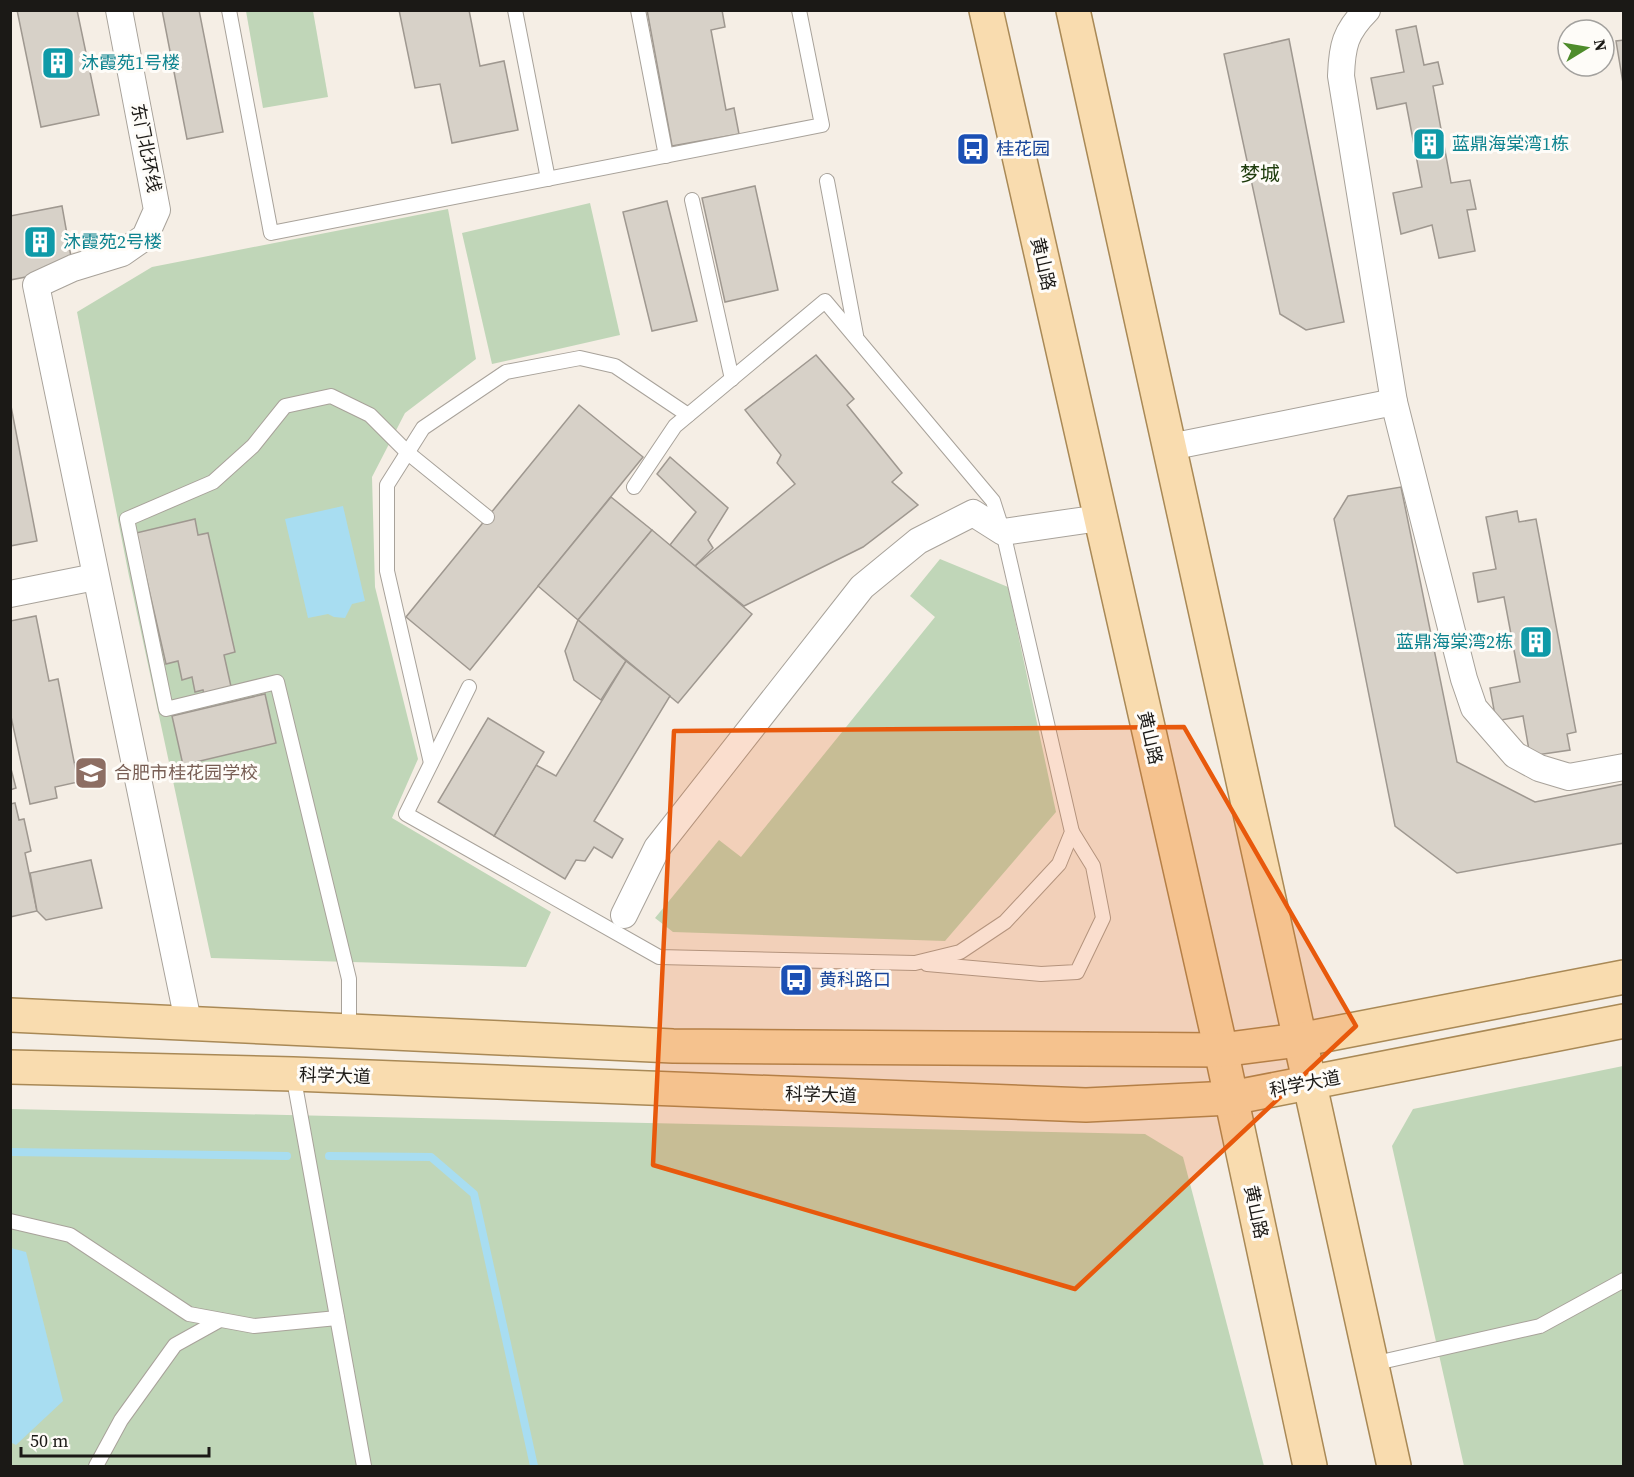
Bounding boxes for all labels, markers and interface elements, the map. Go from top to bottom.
north arrow [1556,18,1616,78]
text: N [1589,37,1613,53]
building icon: 沐霞苑1号楼 [40,45,76,81]
place label: 沐霞苑1号楼 [81,50,180,75]
street label: 东门北环线 [126,101,167,194]
building icon: 蓝鼎海棠湾1栋 [1411,126,1447,162]
bus stop icon: 桂花园 [955,131,991,167]
place label: 蓝鼎海棠湾1栋 [1452,131,1569,156]
place label: 桂花园 [996,136,1050,161]
district label: 梦城 [1240,160,1280,188]
building icon: 沐霞苑2号楼 [22,224,58,260]
place label: 沐霞苑2号楼 [63,229,162,254]
street label: 黄山路 [1025,235,1062,293]
building icon: 蓝鼎海棠湾2栋 [1518,624,1554,660]
place label: 蓝鼎海棠湾2栋 [1396,629,1513,654]
street label: 黄山路 [1132,709,1169,767]
school or university icon: 合肥市桂花园学校 [73,755,109,791]
place label: 合肥市桂花园学校 [114,760,258,785]
bus stop icon: 黄科路口 [778,962,814,998]
place label: 黄科路口 [819,967,891,992]
street label: 科学大道 [299,1062,371,1089]
street label: 科学大道 [1267,1064,1343,1103]
street label: 科学大道 [785,1081,857,1108]
street label: 黄山路 [1239,1183,1274,1241]
scale bar [21,1420,208,1458]
text: 50 m [30,1428,68,1453]

